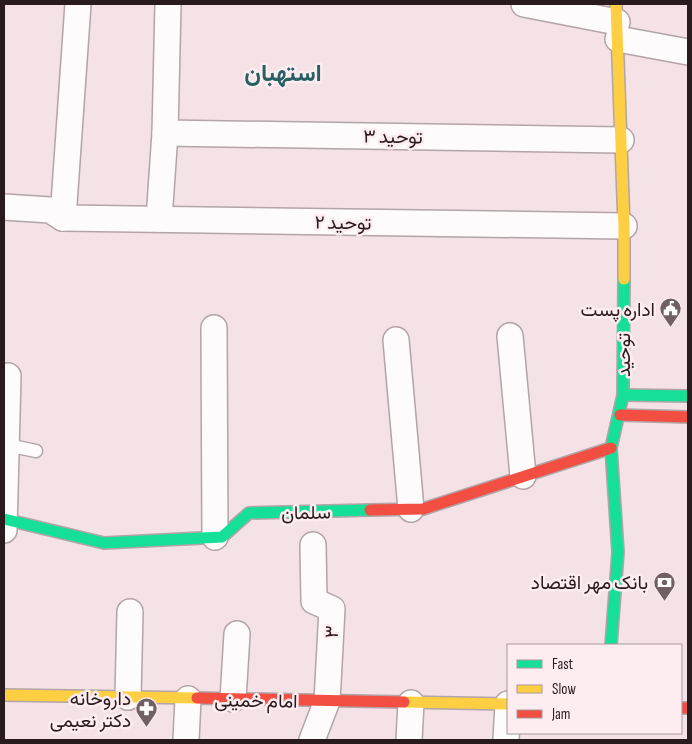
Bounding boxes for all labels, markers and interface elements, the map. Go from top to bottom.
district label: استهبان [244,59,322,88]
street label: توحید ۳ [363,125,423,150]
street label: توحید ۲ [314,212,372,235]
public building icon: اداره پست [659,297,683,328]
place label: اداره پست [581,299,655,323]
street label: توحید [613,333,636,377]
street label: سلمان [281,502,331,525]
bank icon: بانک مهر اقتصاد [652,570,676,601]
place label: بانک مهر اقتصاد [531,572,648,595]
street label: ۳ [321,625,344,639]
legend [507,644,682,734]
text: Fast [552,655,574,674]
text: Slow [552,680,576,699]
place label: داروخانه دکتر نعیمی [50,688,131,733]
street label: امام خمینی [214,689,298,714]
pharmacy icon: داروخانه دکتر نعیمی [135,697,159,728]
text: Jam [551,705,570,724]

